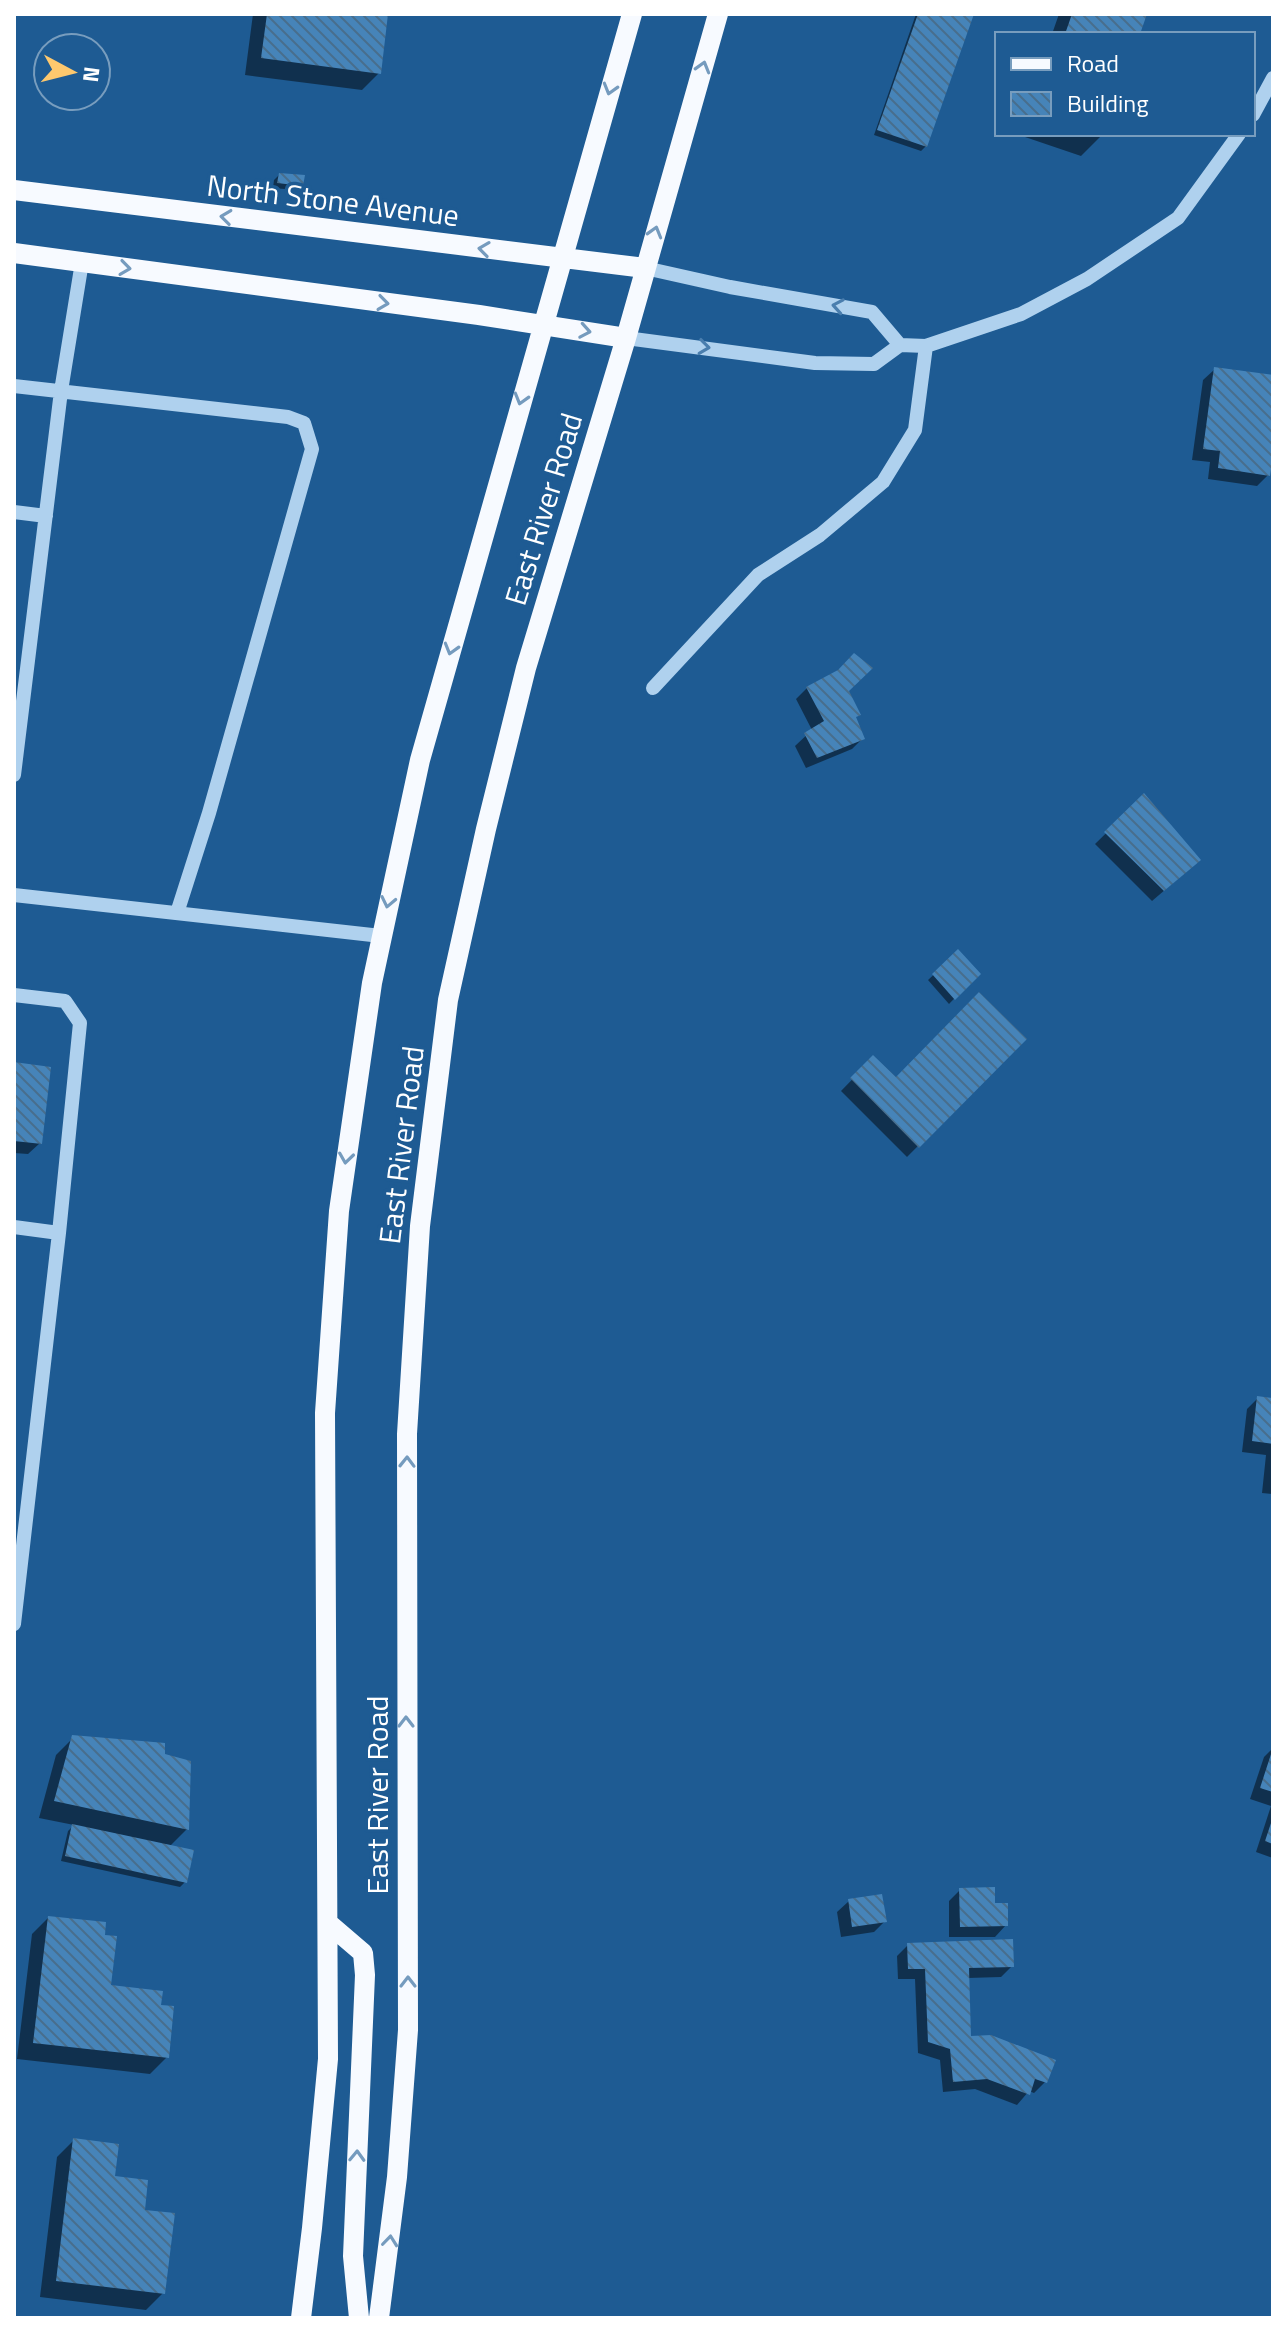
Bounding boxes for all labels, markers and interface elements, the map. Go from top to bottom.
north arrow [32,32,112,112]
legend [995,32,1255,136]
text: Road [1067,45,1119,81]
one-way arrow [693,61,710,74]
text: N [74,65,110,84]
one-way arrow [603,81,619,95]
text: Building [1067,85,1149,121]
street label: North Stone Avenue [204,162,462,238]
one-way arrow [219,208,232,225]
one-way arrow [646,225,662,239]
one-way arrow [477,241,490,258]
one-way arrow [118,259,132,276]
one-way arrow [376,294,390,311]
one-way arrow [831,298,845,315]
one-way arrow [578,322,592,339]
one-way arrow [697,338,711,355]
one-way arrow [514,392,531,406]
street label: East River Road [492,407,594,611]
one-way arrow [443,642,460,656]
one-way arrow [381,895,398,908]
street label: East River Road [366,1043,436,1247]
one-way arrow [338,1151,355,1165]
one-way arrow [398,1455,416,1468]
street label: East River Road [354,1696,400,1895]
one-way arrow [397,1715,415,1728]
one-way arrow [399,1975,416,1988]
one-way arrow [349,2149,366,2162]
one-way arrow [381,2234,398,2247]

